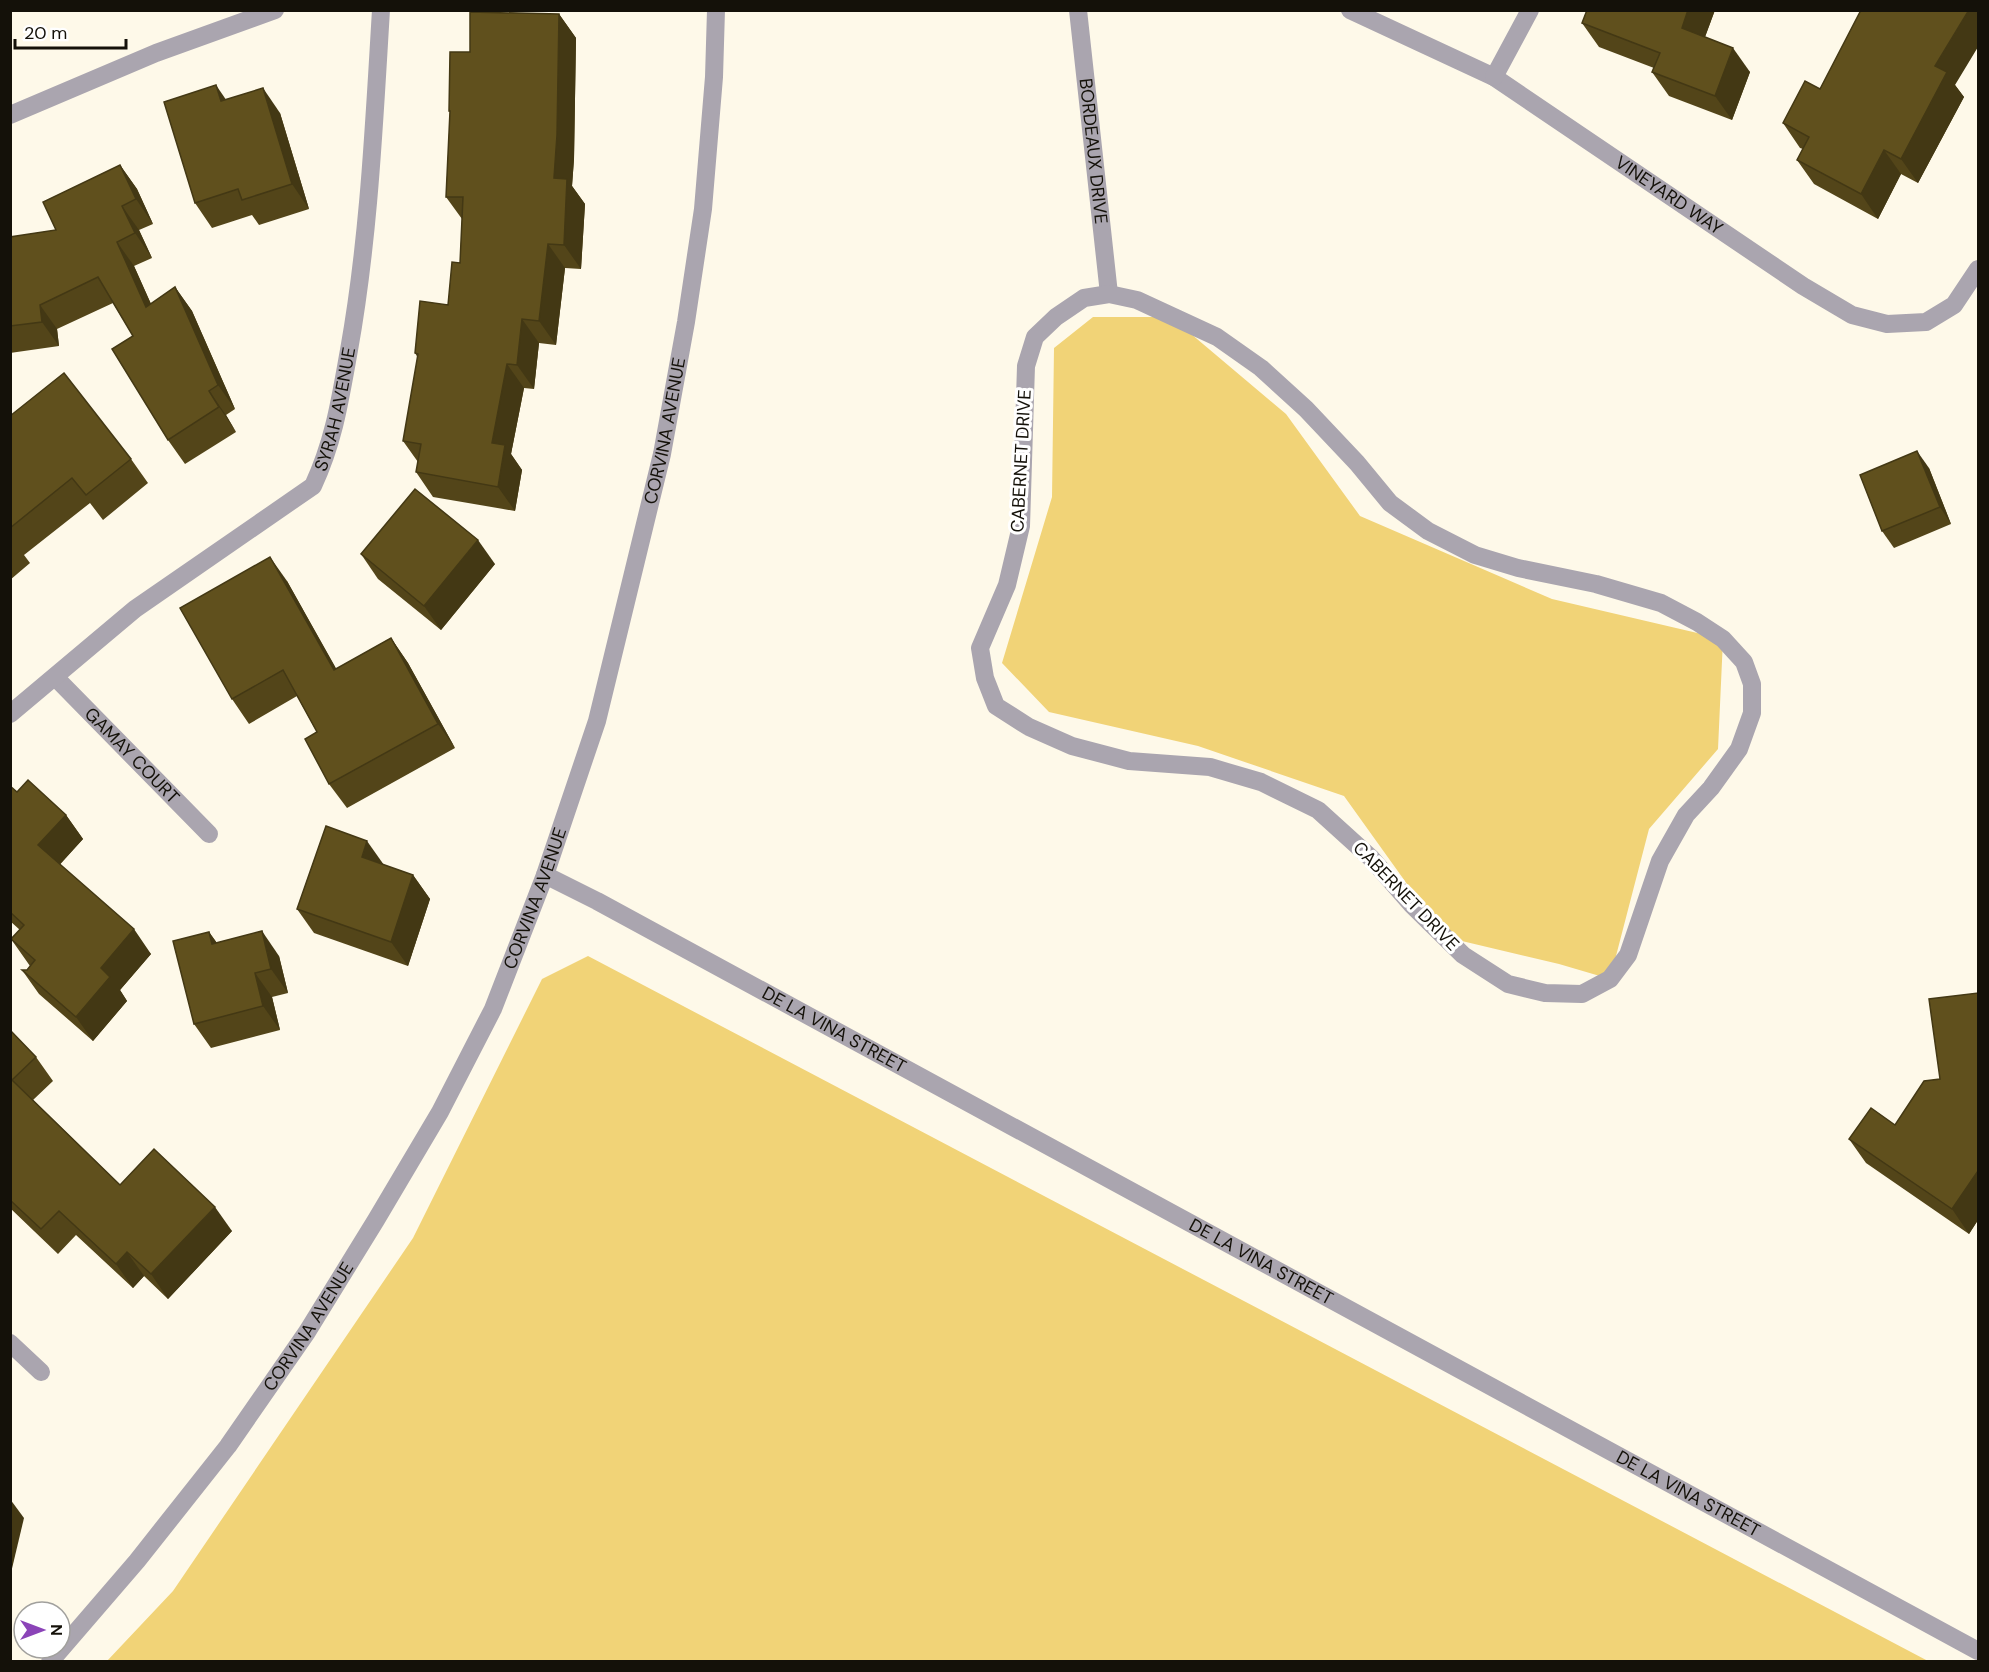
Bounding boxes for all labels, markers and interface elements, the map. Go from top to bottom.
scale bar [15,12,126,50]
text: 20 m [24,21,67,45]
street label: BORDEAUX DRIVE [1074,77,1113,225]
street label: VINEYARD WAY [1610,150,1728,241]
street label: SYRAH AVENUE [309,345,361,475]
street label: CORVINA AVENUE [638,355,691,507]
street label: CABERNET DRIVE [1005,389,1037,533]
street label: GAMAY COURT [79,702,185,809]
street label: CORVINA AVENUE [498,824,572,973]
street label: CABERNET DRIVE [1348,836,1464,956]
street label: DE LA VINA STREET [758,981,910,1079]
street label: DE LA VINA STREET [1185,1213,1337,1311]
street label: CORVINA AVENUE [258,1258,359,1396]
street label: DE LA VINA STREET [1612,1445,1765,1543]
north arrow [12,1600,72,1660]
text: N [46,1624,67,1636]

